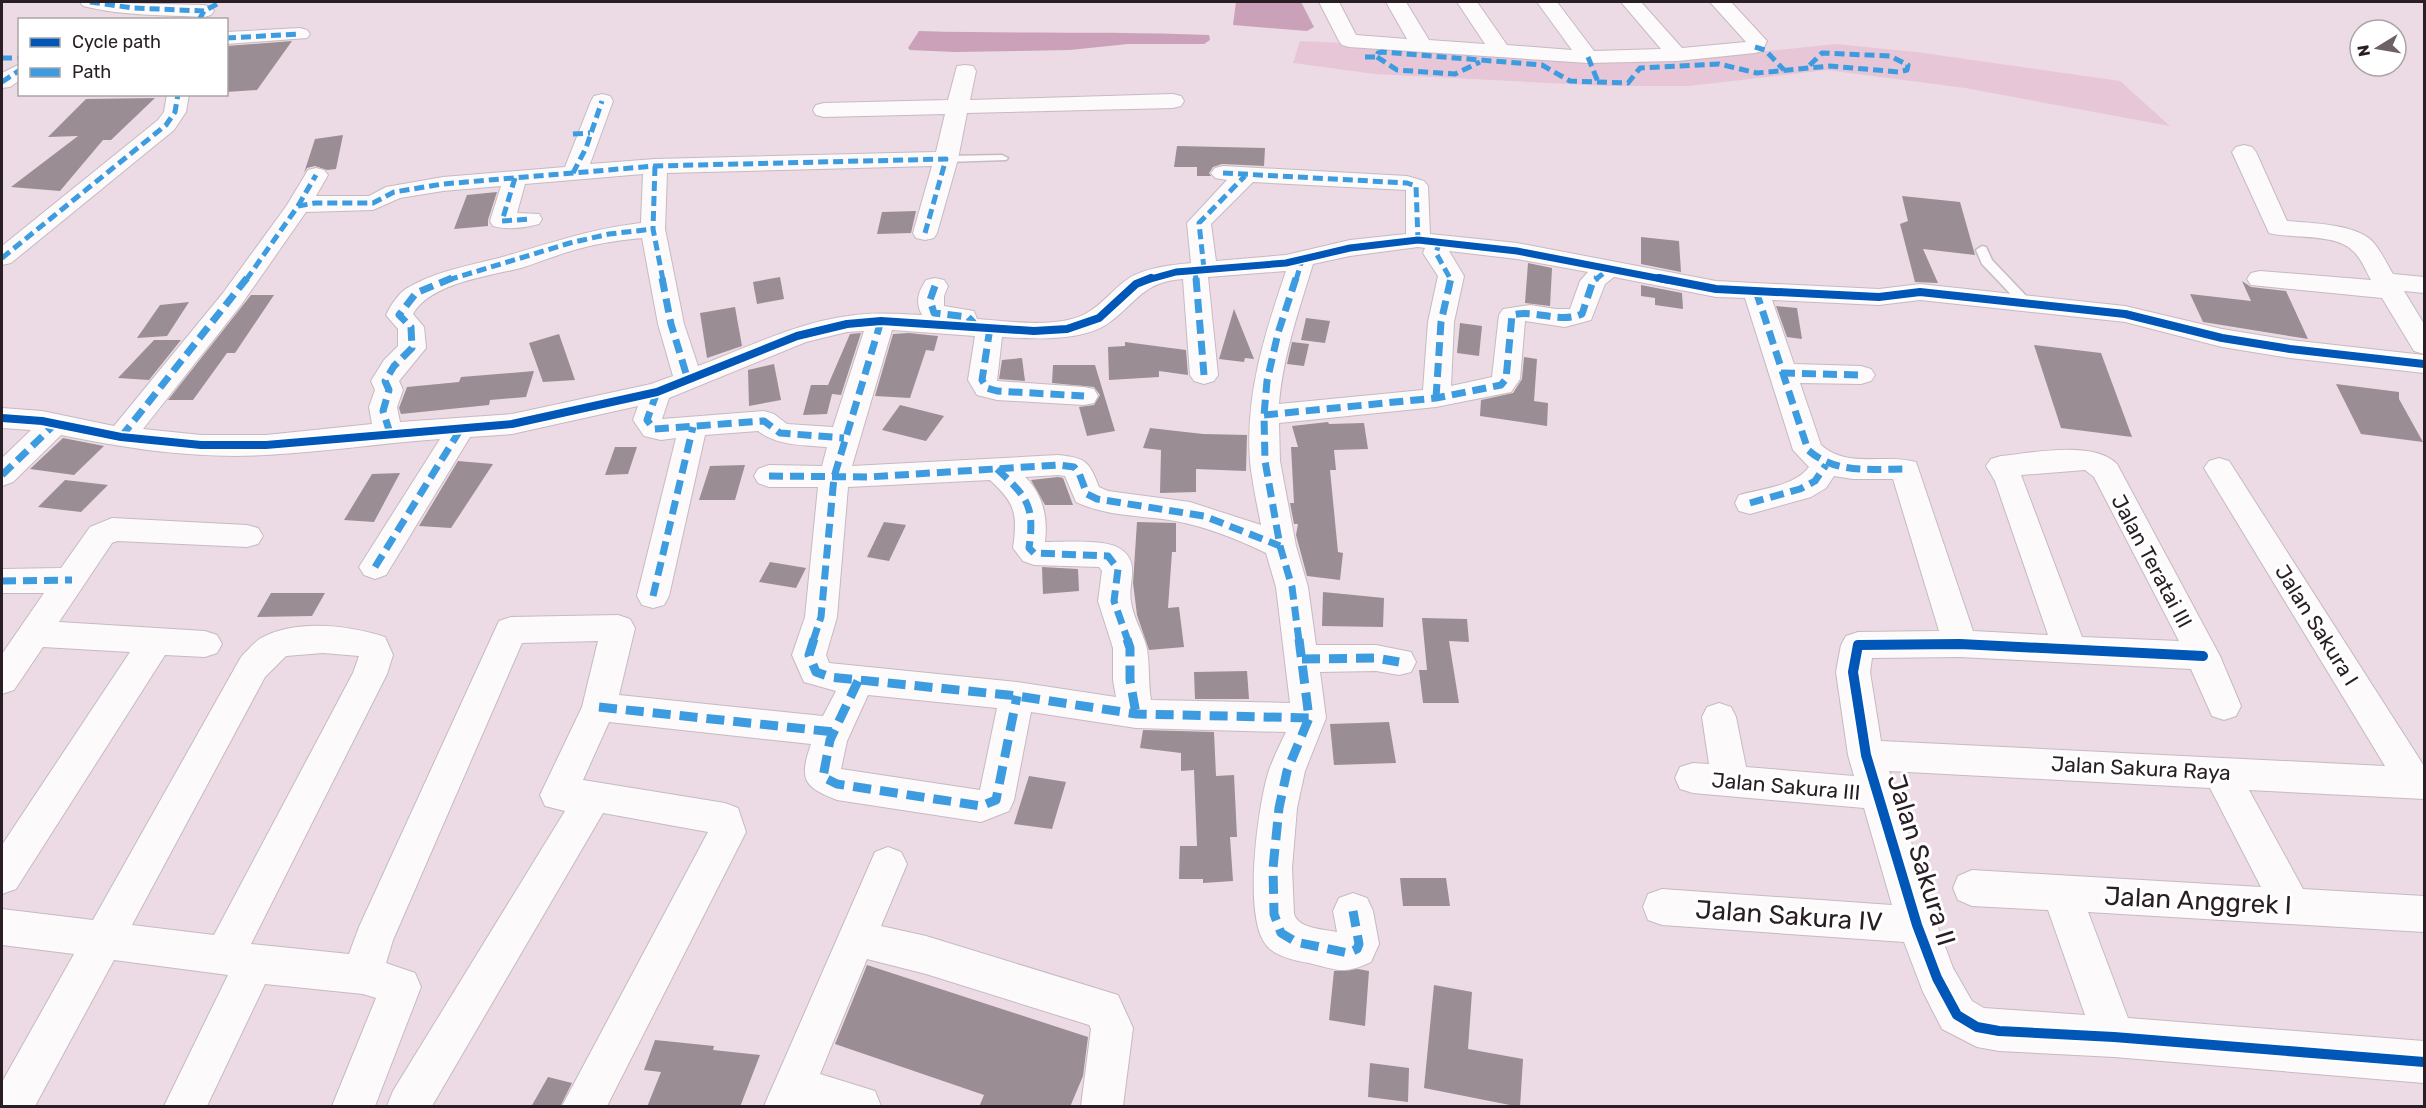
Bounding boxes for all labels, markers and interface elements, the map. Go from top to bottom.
legend [18,18,228,96]
north arrow [2348,18,2408,78]
text: Cycle path [72,31,161,53]
text: N [2353,43,2374,58]
text: Path [72,61,111,83]
street label: Jalan Teratai III [2106,490,2198,632]
street label: Jalan Sakura I [2270,560,2364,690]
street label: Jalan Sakura Raya [2051,751,2231,785]
street label: Jalan Sakura III [1711,767,1861,805]
street label: Jalan Sakura II [1880,771,1962,949]
street label: Jalan Anggrek I [2103,881,2293,921]
street label: Jalan Sakura IV [1694,894,1884,938]

